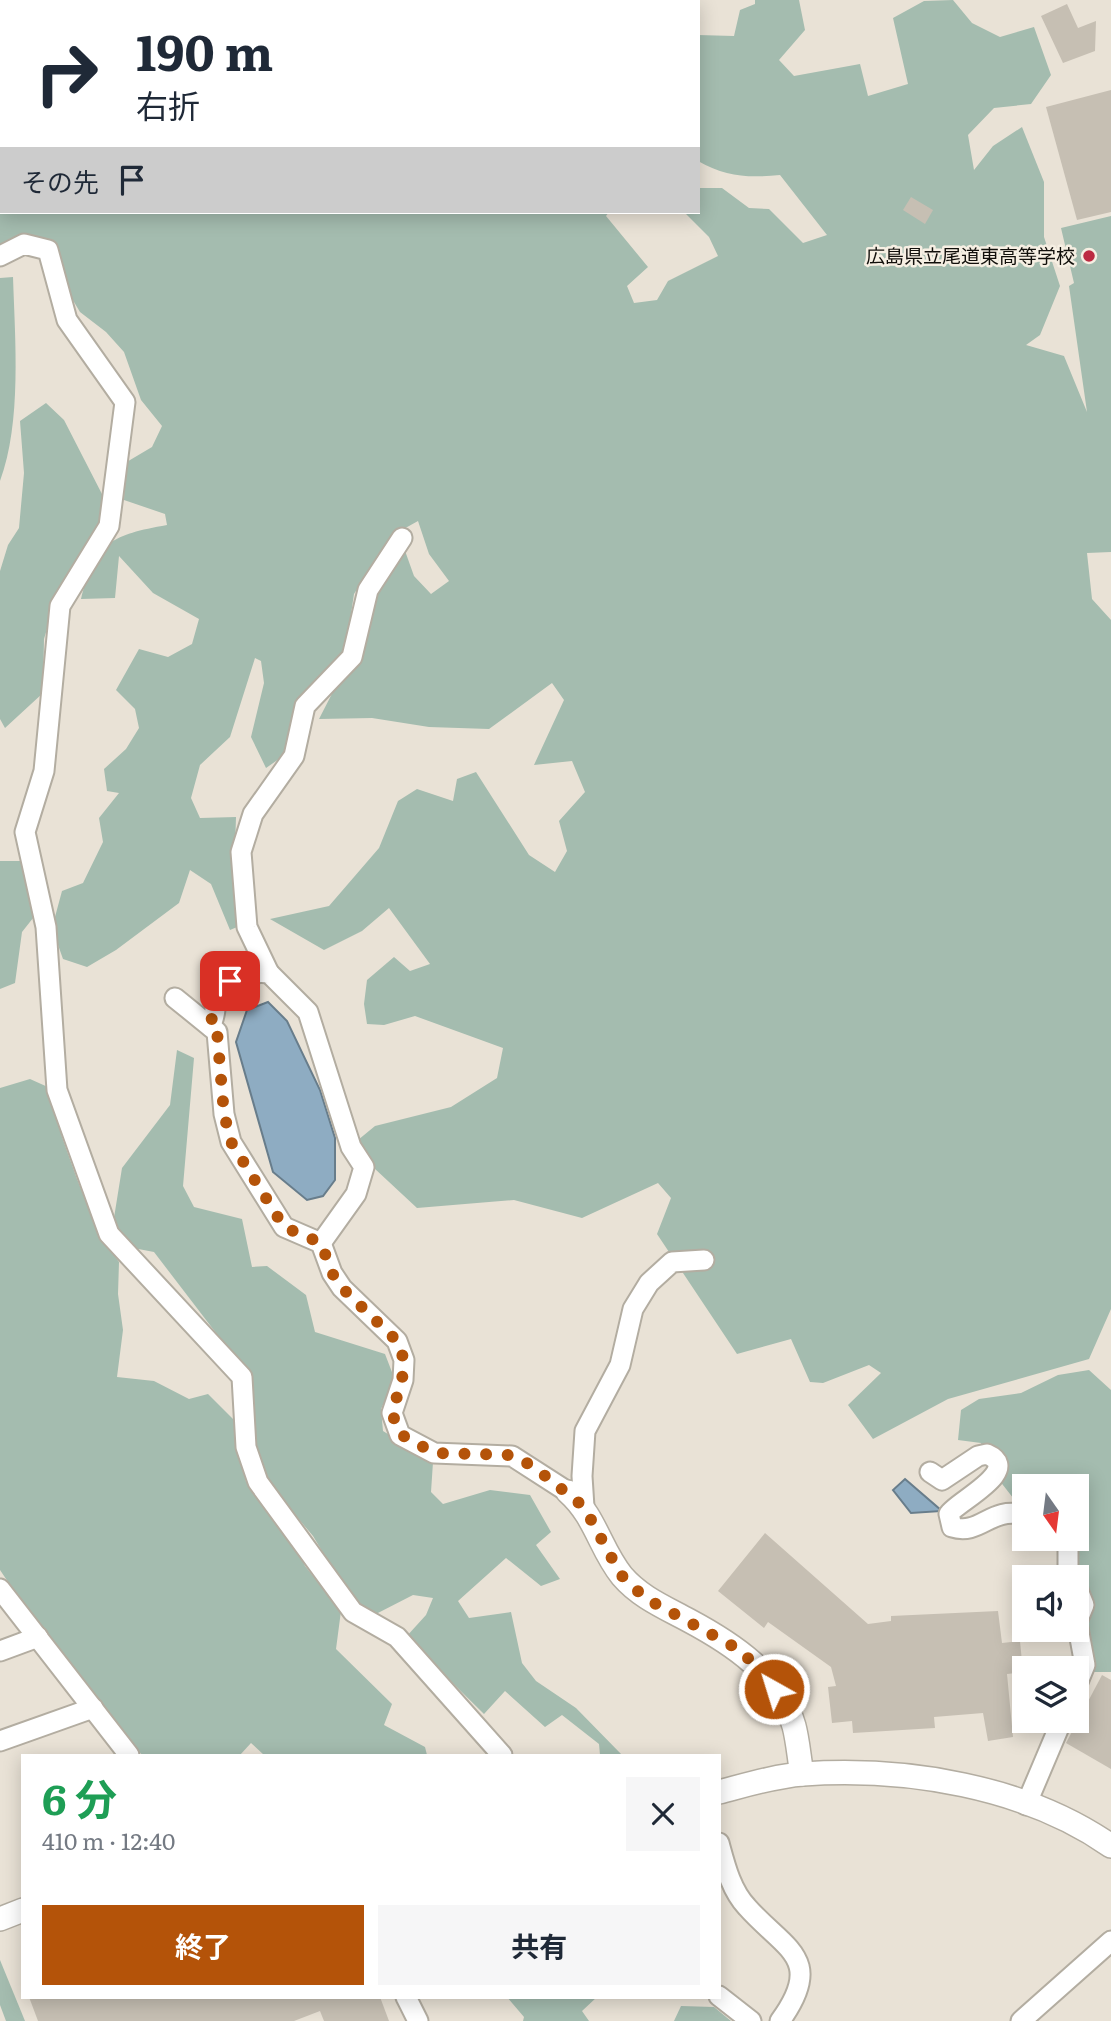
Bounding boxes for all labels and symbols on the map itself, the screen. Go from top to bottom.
place label: 広島県立尾道東高等学校 [866,241,1075,269]
marker: 広島県立尾道東高等学校 [1081,248,1097,264]
pin [200,951,260,1011]
north arrow [1012,1474,1088,1550]
position arrow [737,1652,811,1726]

